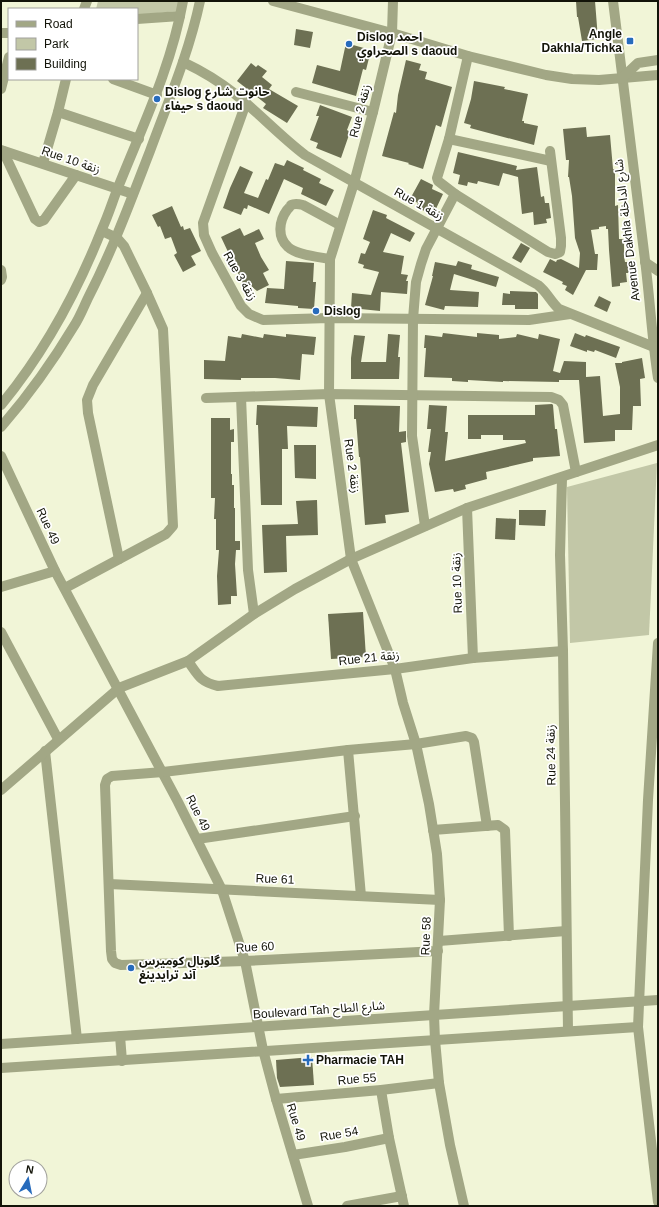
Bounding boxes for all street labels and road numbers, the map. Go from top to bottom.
street label: Rue 2 زنقة [347,83,373,139]
street label: Rue 10 زنقة [40,143,102,177]
street label: Avenue Dakhla شارع الداخلة [611,158,645,302]
street label: Rue 1 زنقة [392,185,446,223]
street label: Rue 3 زنقة [220,249,260,303]
street label: Rue 2 زنقة [341,438,363,494]
street label: Rue 49 [33,506,63,547]
street label: Rue 10 زنقة [449,552,465,614]
street label: Rue 21 زنقة [338,648,400,668]
street label: Rue 24 زنقة [543,724,559,786]
street label: Rue 49 [183,793,213,834]
street label: Rue 61 [255,871,295,887]
street label: Rue 58 [418,916,434,956]
street label: Rue 60 [235,939,275,955]
street label: Boulevard Tah شارع الطاح [253,998,386,1024]
street label: Rue 55 [337,1070,377,1088]
street label: Rue 49 [284,1101,308,1143]
street label: Rue 54 [319,1124,360,1144]

